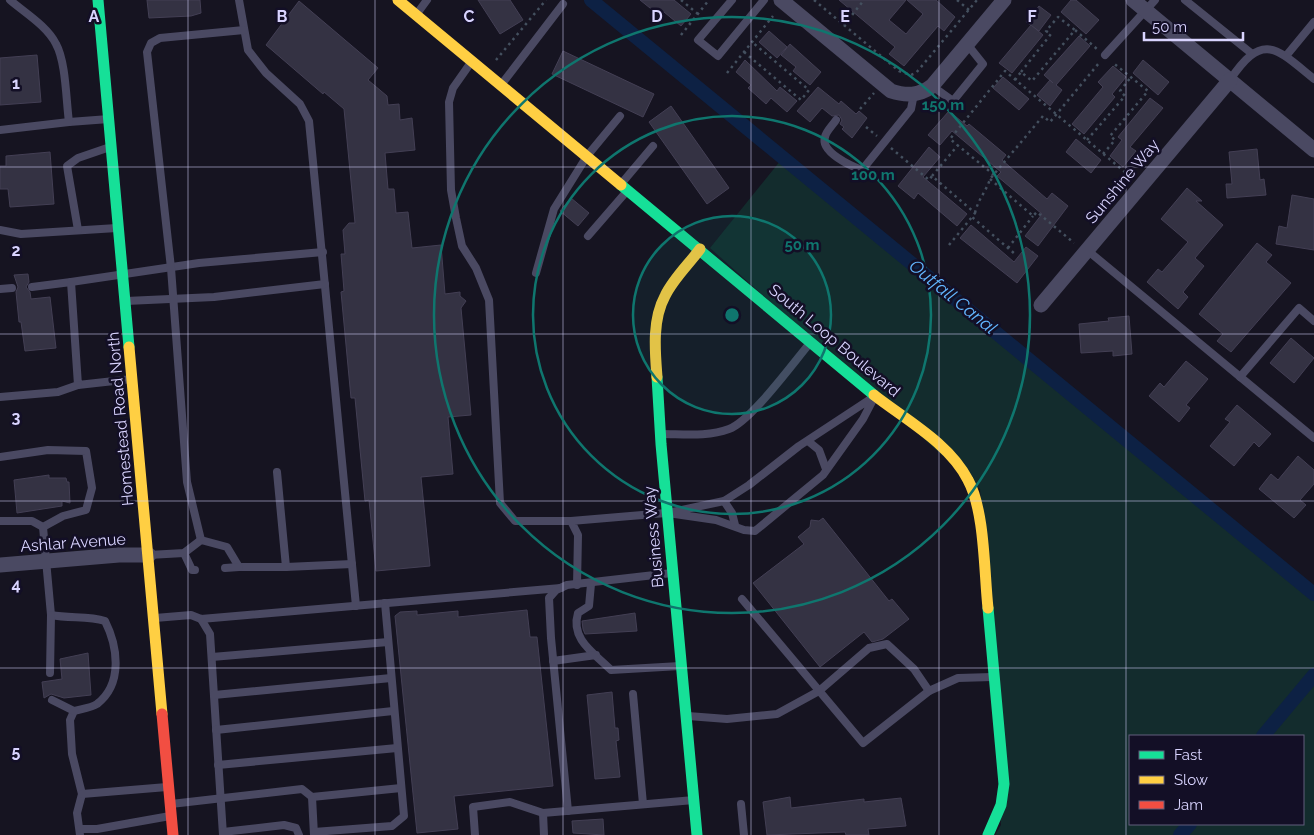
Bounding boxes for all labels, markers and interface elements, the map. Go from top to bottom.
text: A [89,7,100,26]
text: B [277,7,288,26]
text: C [464,7,475,26]
text: D [651,7,663,26]
text: E [840,7,850,26]
text: F [1027,7,1037,26]
scale bar [1144,10,1243,42]
text: 50 m [1152,18,1187,36]
text: 1 [12,74,20,93]
text: 150 m [922,96,964,114]
street label: Sunshine Way [1082,135,1163,227]
text: 100 m [851,166,895,184]
text: 50 m [784,236,820,254]
text: 2 [11,241,21,260]
water label: Outfall Canal [905,255,1002,339]
street label: South Loop Boulevard [765,280,904,401]
centre of rings [723,306,741,324]
street label: Homestead Road North [103,331,138,507]
text: 3 [12,408,21,427]
street label: Business Way [640,485,667,589]
street label: Ashlar Avenue [20,529,126,556]
text: 4 [11,575,21,594]
legend [1129,735,1304,825]
text: 5 [12,742,21,761]
text: Fast [1174,746,1202,764]
text: Slow [1174,771,1208,789]
text: Jam [1174,796,1203,814]

